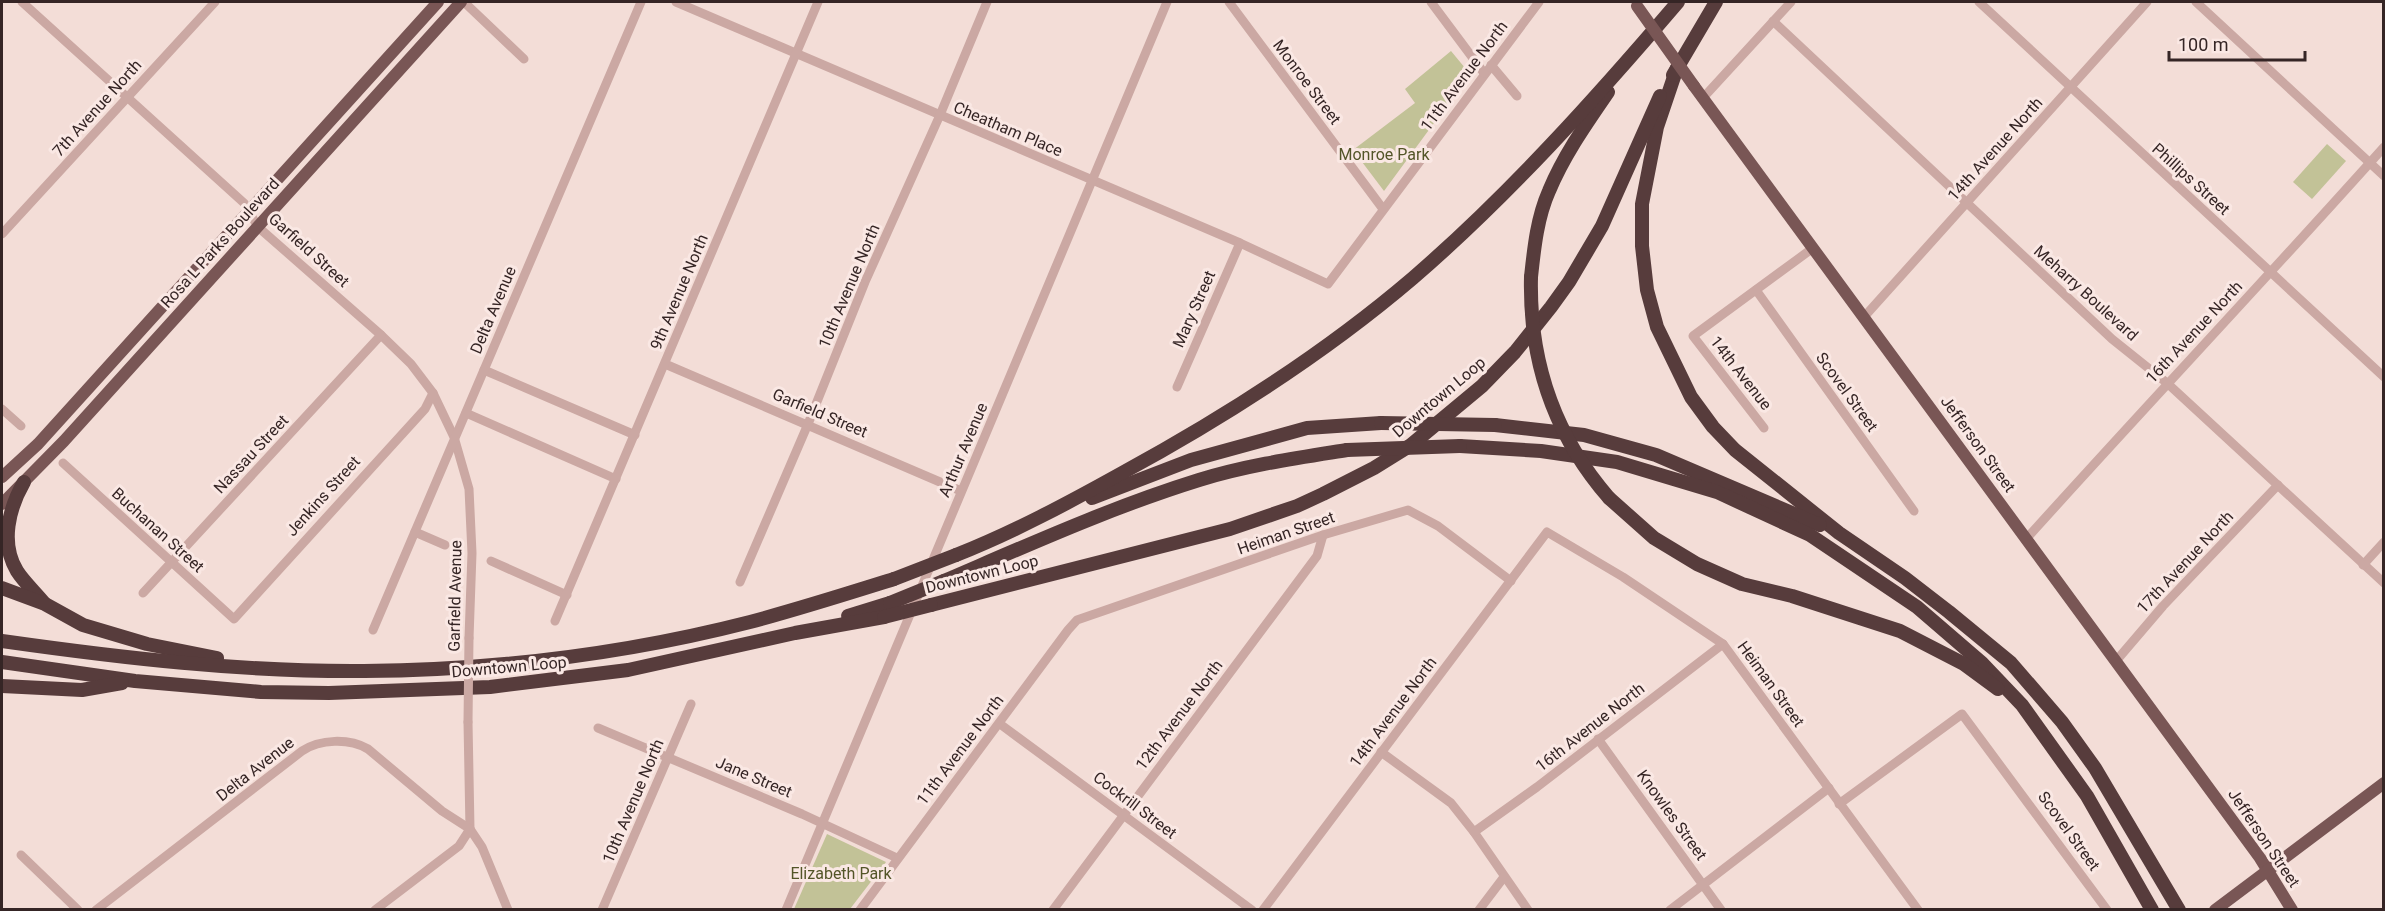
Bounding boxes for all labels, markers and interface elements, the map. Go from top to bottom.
street label: 11th Avenue North [1416,17,1512,135]
scale bar [2169,24,2306,62]
text: 100 m [2178,34,2229,55]
street label: Monroe Street [1269,36,1345,128]
street label: 7th Avenue North [49,56,145,160]
street label: 14th Avenue North [1944,93,2046,205]
street label: Cheatham Place [951,97,1065,161]
street label: Phillips Street [2148,139,2234,219]
park label: Monroe Park [1338,145,1430,164]
street label: Rosa L Parks Boulevard [157,174,283,312]
street label: Garfield Street [265,209,353,291]
street label: 10th Avenue North [814,221,884,351]
street label: 9th Avenue North [646,231,712,353]
street label: Meharry Boulevard [2030,241,2142,345]
street label: Delta Avenue [466,263,520,357]
street label: Mary Street [1169,268,1219,350]
street label: 16th Avenue North [2142,277,2246,387]
street label: 14th Avenue [1706,332,1776,414]
street label: Scovel Street [1812,349,1882,435]
street label: Downtown Loop [1389,353,1489,441]
street label: Garfield Street [770,384,870,442]
street label: Jefferson Street [1937,392,2019,496]
street label: Arthur Avenue [935,400,991,500]
street label: Nassau Street [210,411,292,497]
street label: Jenkins Street [282,452,364,540]
street label: Buchanan Street [108,484,208,576]
street label: Heiman Street [1235,507,1337,559]
street label: 17th Avenue North [2133,507,2237,617]
street label: Garfield Avenue [445,540,465,652]
street label: Downtown Loop [924,551,1040,597]
street label: Heiman Street [1733,637,1809,731]
street label: Downtown Loop [451,653,567,681]
street label: 14th Avenue North [1345,653,1441,771]
street label: 12th Avenue North [1131,656,1227,774]
street label: 16th Avenue North [1532,679,1648,775]
street label: 11th Avenue North [912,691,1008,809]
street label: Delta Avenue [212,733,298,805]
street label: 10th Avenue North [598,736,668,866]
street label: Jane Street [713,752,795,802]
street label: Knowles Street [1633,766,1711,864]
street label: Cockrill Street [1090,768,1180,842]
street label: Jefferson Street [2224,785,2304,891]
street label: Scovel Street [2034,788,2104,874]
park label: Elizabeth Park [790,864,893,883]

